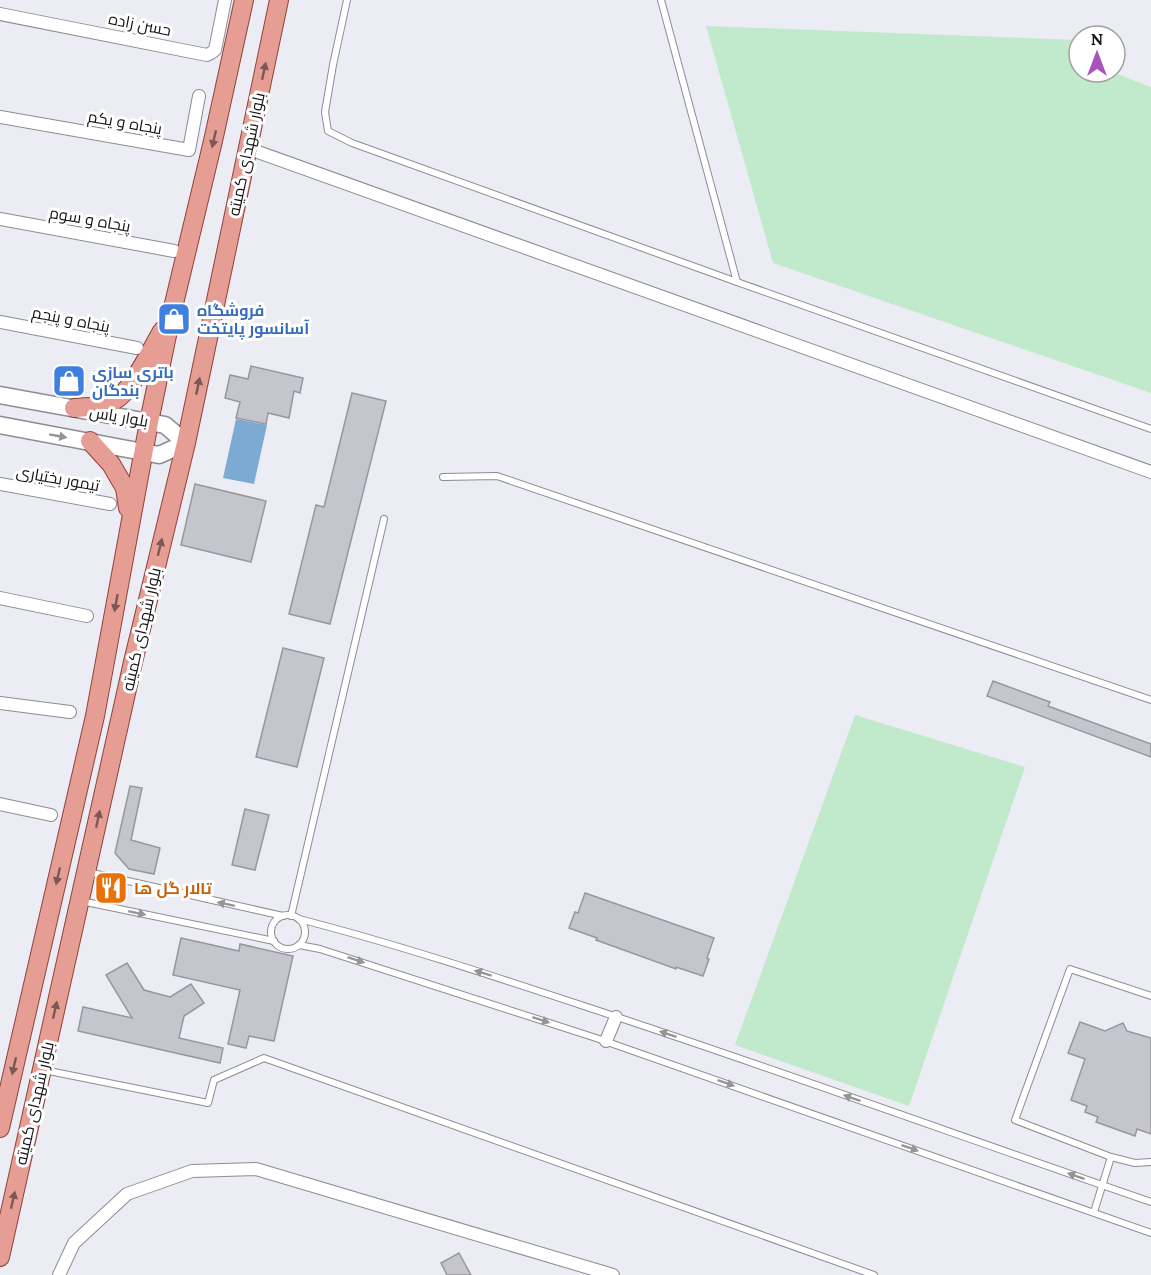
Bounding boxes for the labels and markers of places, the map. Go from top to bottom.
place label: فروشگاه آسانسور پایتخت [197,300,309,340]
shop icon: فروشگاه آسانسور پایتخت [156,301,192,337]
place label: باتری سازی بندگان [92,362,174,400]
shop icon: باتری سازی بندگان [51,363,87,399]
restaurant icon: تالار گل ها [93,870,129,906]
place label: تالار گل ها [134,878,213,898]

